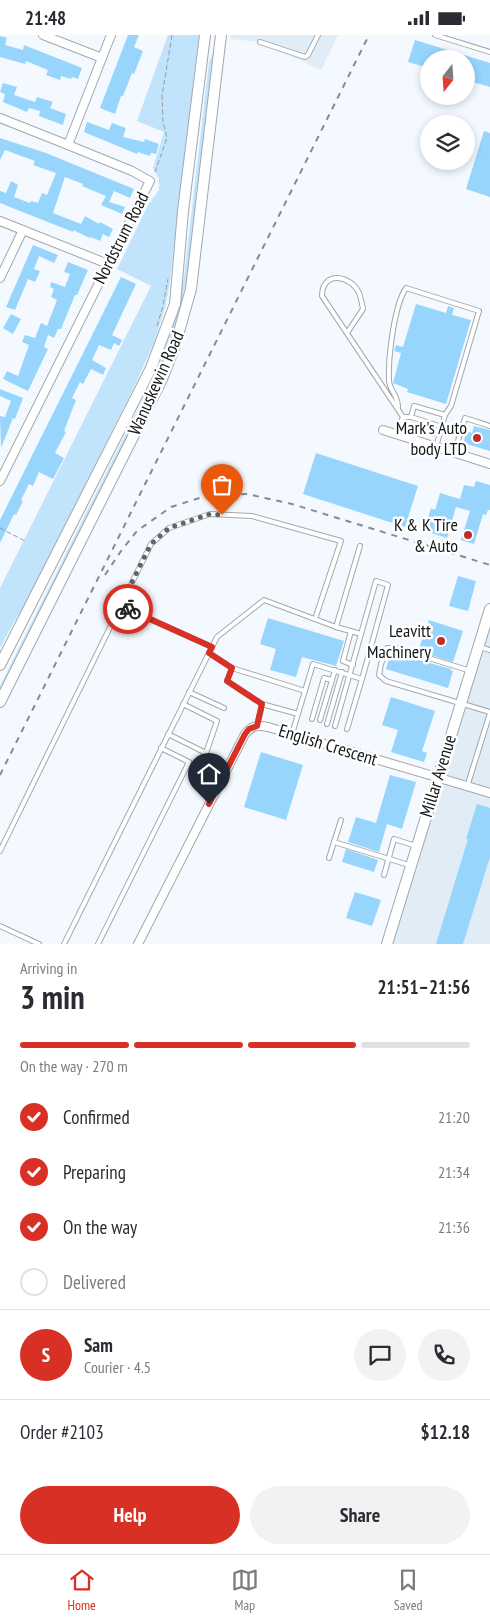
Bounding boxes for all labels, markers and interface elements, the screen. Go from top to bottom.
text: 21:48 [25,6,66,30]
north arrow [420,50,475,105]
map controls [420,50,475,170]
button: layers [420,115,475,170]
street label: Nordstrum Road [88,188,154,288]
street label: Wanuskewin Road [122,327,189,438]
place label: Mark's Auto body LTD [396,416,467,460]
marker: Mark's Auto body LTD [471,432,483,444]
pin [201,464,243,515]
icon: bag [208,471,236,499]
place label: K & K Tire & Auto [394,513,458,557]
marker: K & K Tire & Auto [462,529,474,541]
courier [103,584,153,634]
icon: bike [114,595,142,623]
place label: Leavitt Machinery [367,619,431,663]
marker: Leavitt Machinery [435,635,447,647]
street label: English Crescent [276,719,380,770]
street label: Millar Avenue [414,732,461,820]
pin [188,753,230,804]
icon: home [195,760,223,788]
text: Arriving in [20,958,77,978]
text: 21:51–21:56 [377,975,470,999]
text: 3 min [20,976,85,1018]
text: On the way · 270 m [20,1056,128,1076]
icon: check [20,1103,48,1131]
text: Confirmed [63,1105,130,1129]
text: 21:20 [438,1107,470,1127]
icon: check [20,1158,48,1186]
text: Preparing [63,1160,126,1184]
text: 21:34 [438,1162,470,1182]
icon: check [20,1213,48,1241]
text: On the way [63,1215,137,1239]
text: 21:36 [438,1217,470,1237]
text: Delivered [63,1270,126,1294]
button: chat [354,1329,406,1381]
button: phone [418,1329,470,1381]
text: Sam [84,1333,113,1357]
text: S [42,1343,50,1367]
text: Courier · 4.5 [84,1357,151,1377]
text: Order #2103 [20,1420,104,1444]
text: $12.18 [421,1420,470,1444]
button: Help [20,1486,240,1544]
button: Share [250,1486,470,1544]
tab: Home [67,1566,96,1614]
tab: Map [231,1566,259,1614]
tab: Saved [394,1566,423,1614]

